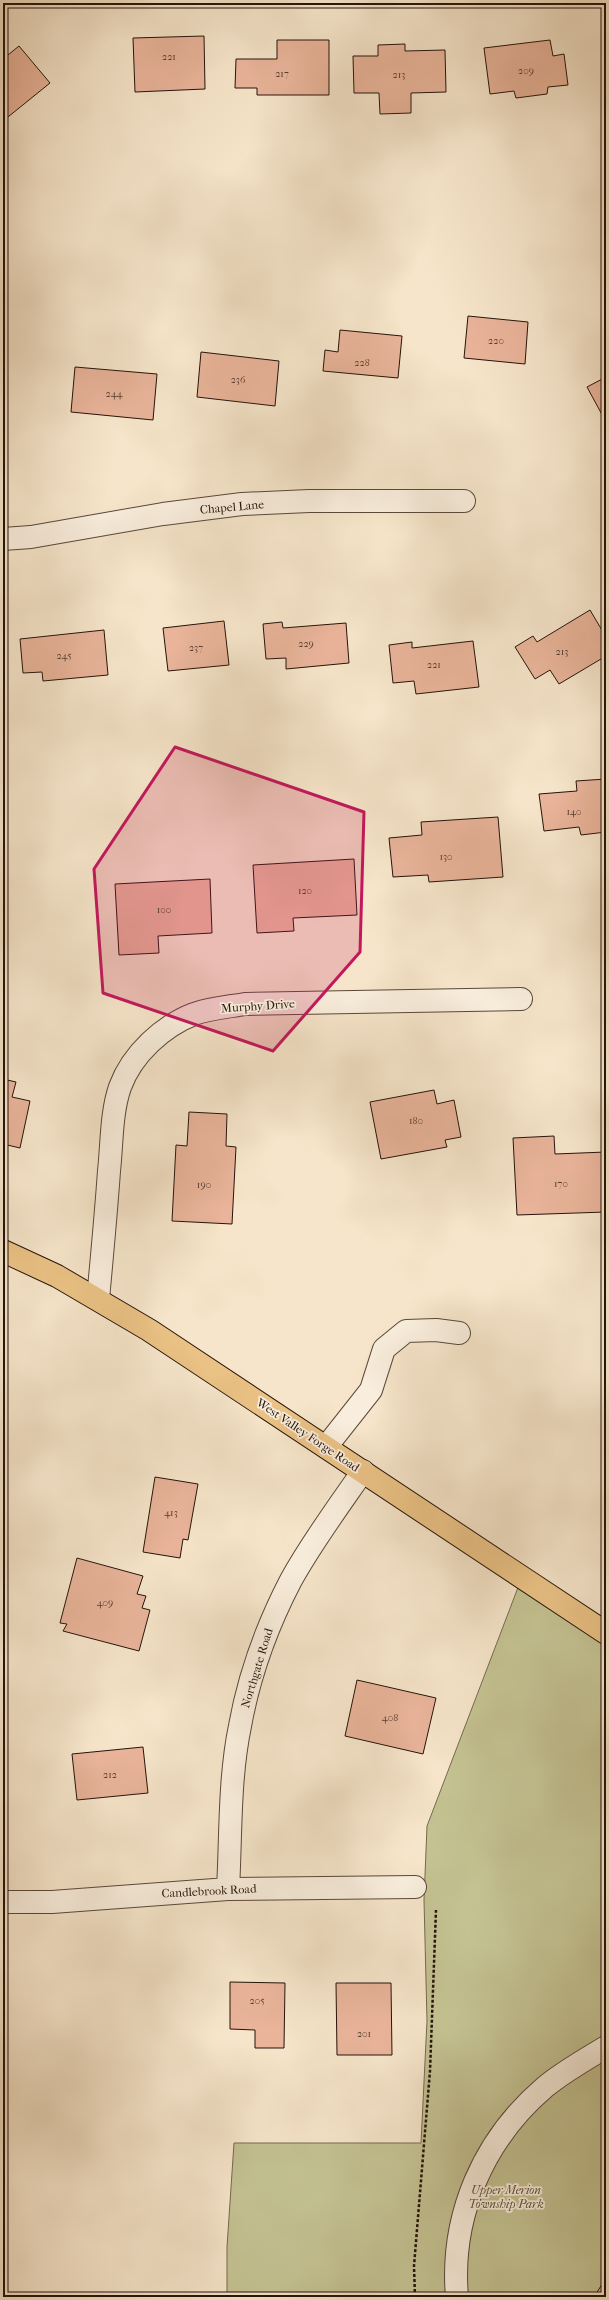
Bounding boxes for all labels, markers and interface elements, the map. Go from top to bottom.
house number: 221 [162,51,176,63]
house number: 209 [518,65,534,77]
house number: 217 [275,68,289,80]
house number: 213 [393,69,405,81]
house number: 220 [488,335,504,347]
house number: 228 [354,357,370,369]
house number: 236 [231,374,246,386]
house number: 244 [105,388,124,400]
street label: Chapel Lane [199,497,265,517]
house number: 229 [298,638,314,650]
house number: 237 [189,642,203,654]
house number: 213 [556,646,568,658]
house number: 245 [56,650,72,662]
house number: 221 [427,659,441,671]
house number: 140 [567,806,582,818]
house number: 130 [439,851,453,863]
house number: 120 [298,885,312,897]
house number: 100 [157,904,171,916]
street label: Murphy Drive [221,996,295,1016]
house number: 180 [409,1115,423,1127]
house number: 170 [554,1178,568,1190]
house number: 190 [197,1179,211,1191]
street label: West Valley Forge Road [253,1395,363,1475]
house number: 413 [164,1507,178,1519]
house number: 409 [97,1597,113,1609]
street label: Northgate Road [238,1626,276,1710]
house number: 408 [382,1712,398,1724]
house number: 212 [103,1769,117,1781]
street label: Candlebrook Road [161,1881,257,1900]
house number: 205 [250,1995,264,2007]
house number: 201 [357,2028,371,2040]
park label: Upper Merion Township Park [468,2183,544,2211]

